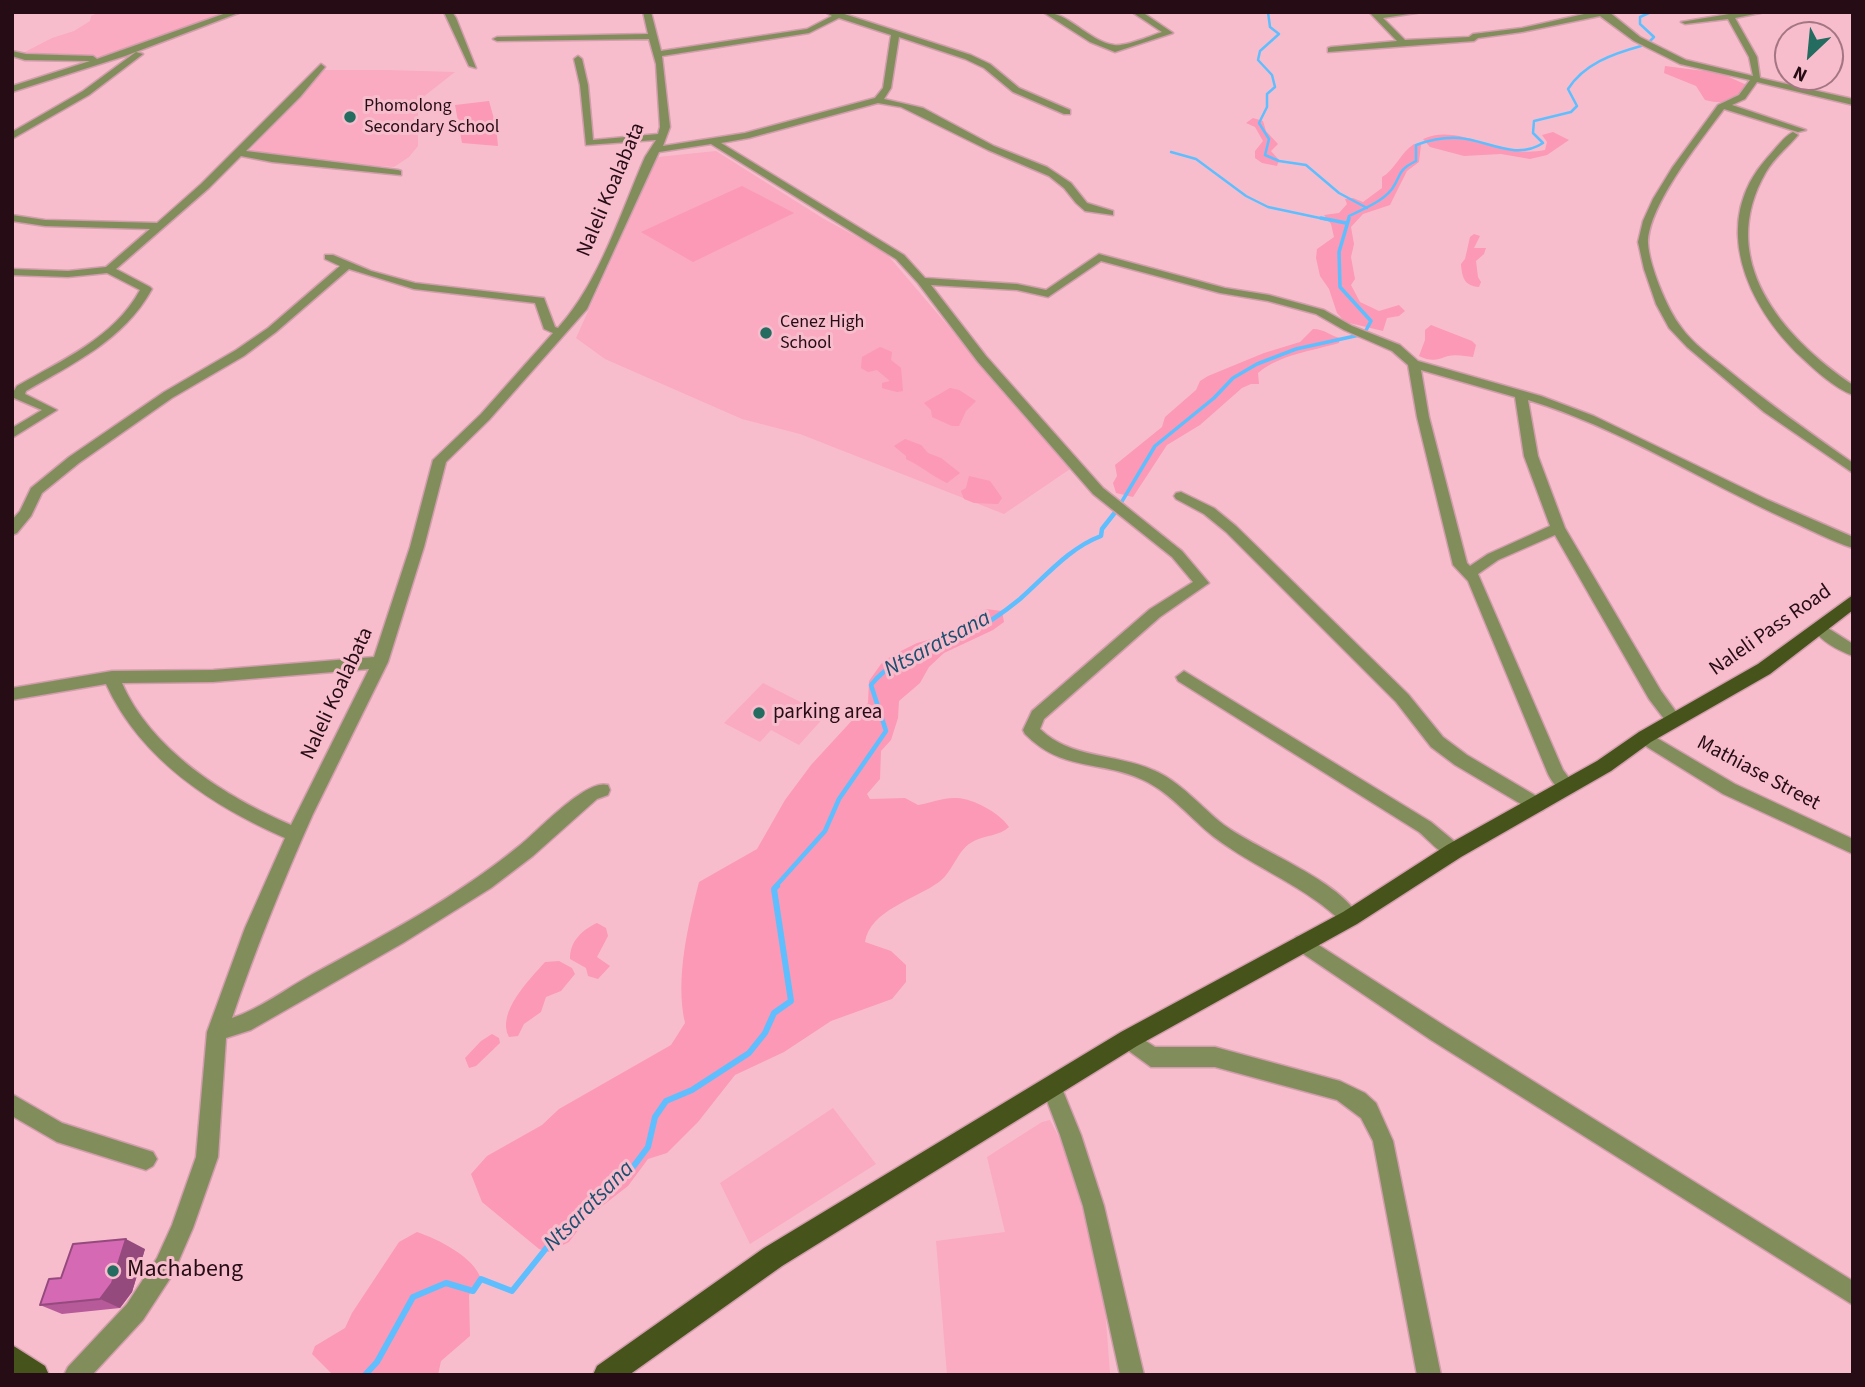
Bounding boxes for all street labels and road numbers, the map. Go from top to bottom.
street label: Naleli Koalabata [572,119,652,261]
street label: Naleli Pass Road [1705,580,1837,682]
street label: Naleli Koalabata [296,624,380,764]
street label: Mathiase Street [1692,731,1824,817]

